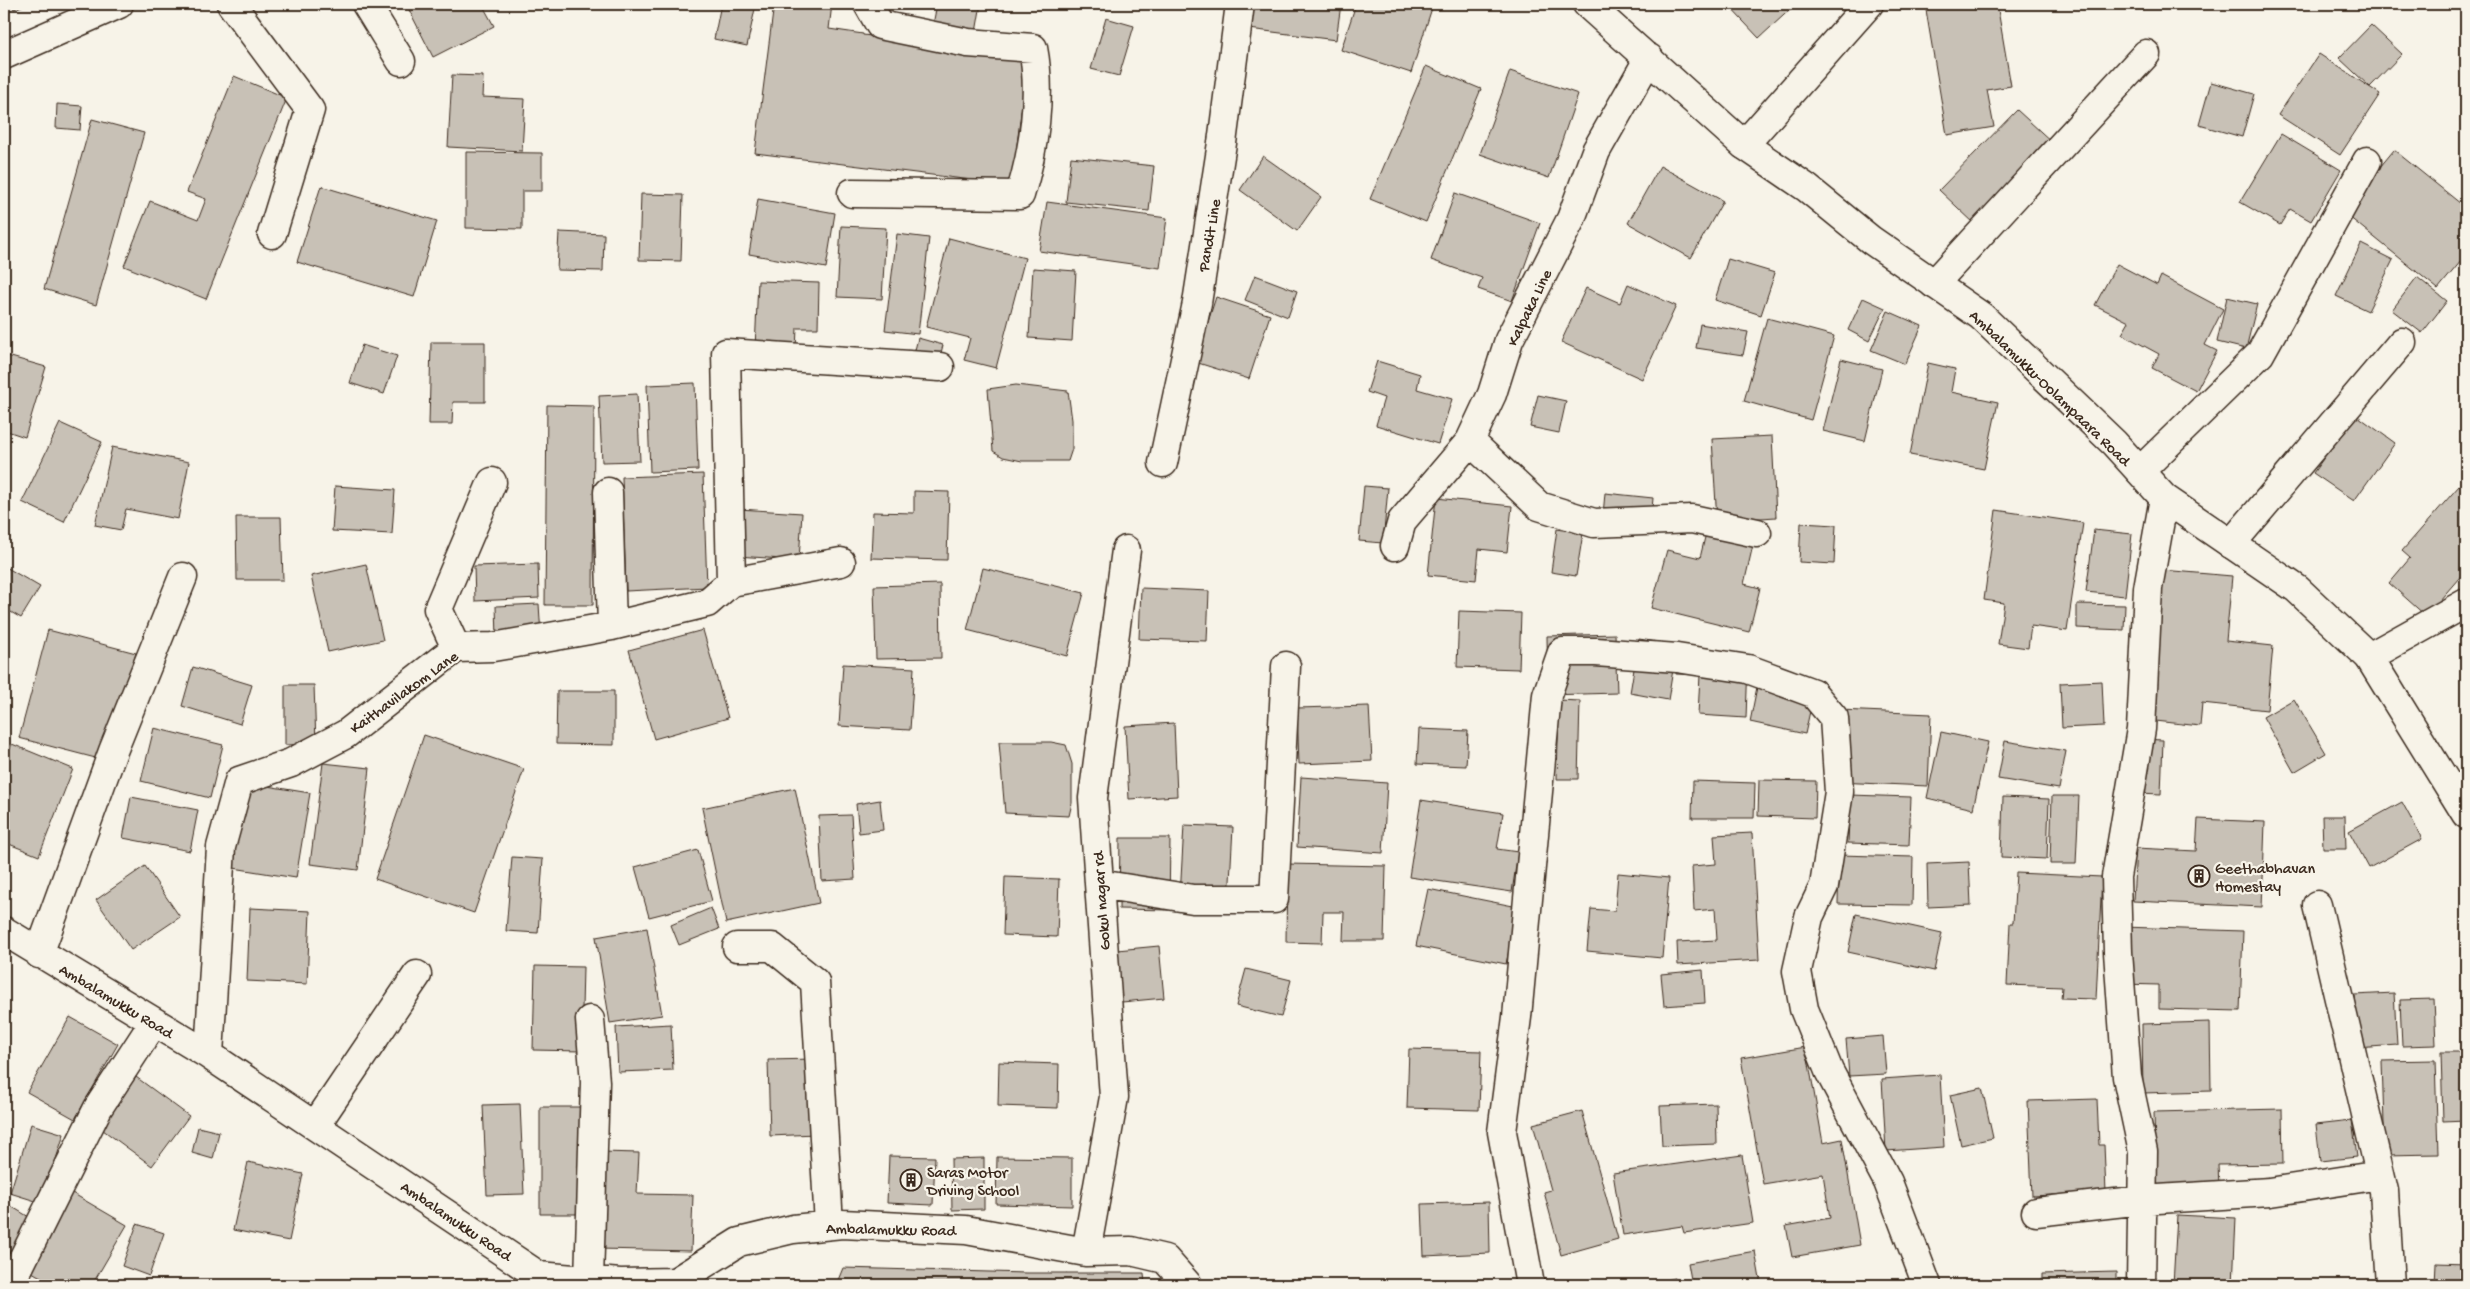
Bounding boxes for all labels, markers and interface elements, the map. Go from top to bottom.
street label: Pandit Line [1196,197,1227,275]
street label: Kalpaka Line [1504,266,1558,350]
street label: Ambalamukku-Oolampaara Road [1964,307,2134,473]
street label: Kaithavilakom Lane [347,648,464,740]
street label: Gokul nagar rd [1090,849,1116,951]
place label: Geethabhavan Homestay [2215,861,2315,898]
building icon: Geethabhavan Homestay [2187,864,2211,888]
street label: Ambalamukku Road [55,961,177,1045]
place label: Saras Motor Driving School [926,1165,1019,1202]
building icon: Saras Motor Driving School [899,1168,923,1192]
street label: Ambalamukku Road [396,1179,516,1268]
street label: Ambalamukku Road [826,1221,958,1242]

